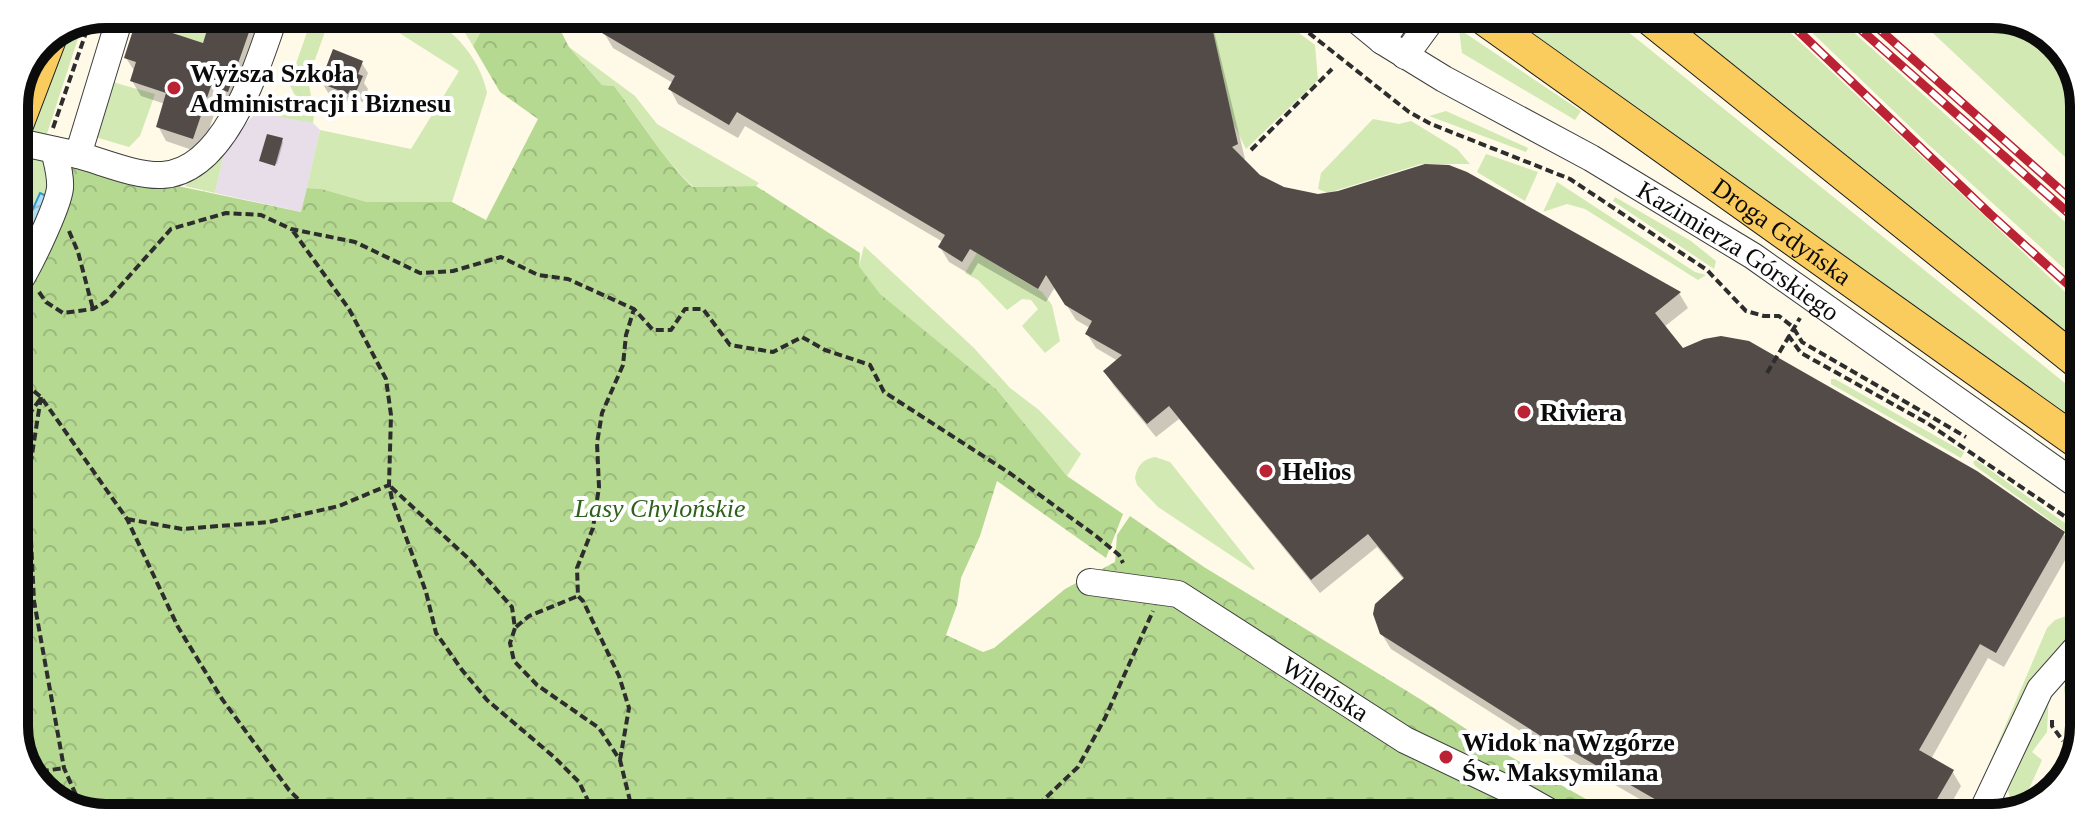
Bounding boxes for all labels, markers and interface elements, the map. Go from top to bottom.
place label: Wyższa Szkoła Administracji i Biznesu [190,59,451,118]
marker: Wyższa Szkoła Administracji i Biznesu [165,79,183,97]
street label: Droga Gdyńska [1707,172,1858,291]
street label: Kazimierza Górskiego [1632,175,1845,327]
place label: Riviera [1540,398,1622,427]
marker: Riviera [1515,403,1533,421]
place label: Helios [1282,457,1351,486]
marker: Helios [1257,462,1275,480]
park label: Lasy Chylońskie [573,494,746,523]
street label: Wileńska [1277,650,1374,727]
place label: Widok na Wzgórze Św. Maksymilana [1462,728,1675,787]
marker: Widok na Wzgórze Św. Maksymilana [1437,748,1455,766]

